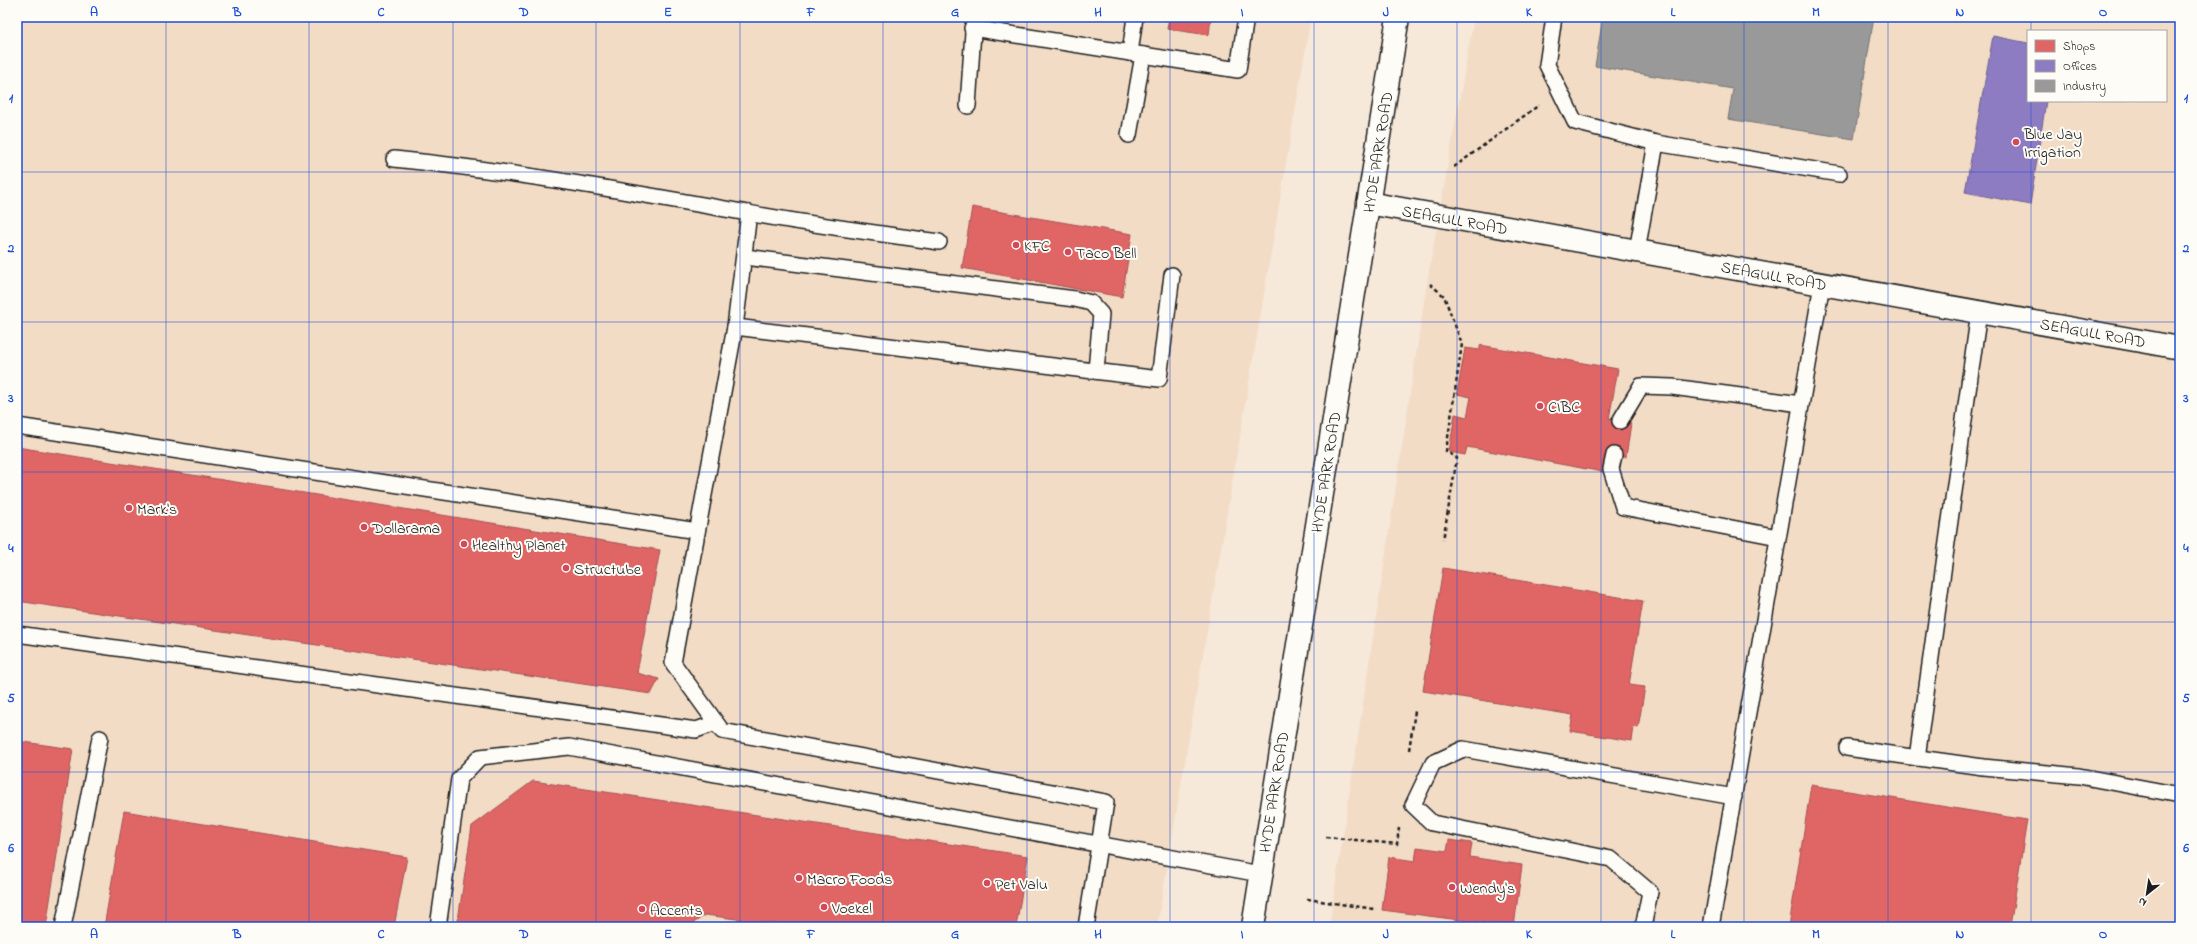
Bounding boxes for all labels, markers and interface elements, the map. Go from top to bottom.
text: A [90,3,98,22]
text: B [232,3,242,22]
text: C [377,3,385,22]
text: D [518,3,529,22]
text: E [664,3,672,22]
text: F [806,3,816,22]
text: G [951,3,959,22]
text: H [1094,3,1102,22]
text: I [1240,3,1244,22]
text: J [1383,3,1389,22]
text: K [1526,3,1533,22]
text: L [1671,3,1677,22]
text: M [1812,3,1820,22]
text: N [1956,3,1965,22]
text: O [2099,3,2108,22]
legend [2027,30,2167,102]
text: Shops [2063,38,2095,56]
text: Offices [2063,58,2097,76]
text: Industry [2063,78,2106,97]
text: 1 [9,89,14,108]
text: 1 [2184,89,2189,108]
street label: HYDE PARK ROAD [1358,90,1400,214]
place label: Blue Jay Irrigation [2023,123,2082,165]
marker: Blue Jay Irrigation [2011,137,2021,147]
street label: SEAGULL ROAD [1400,200,1509,242]
place label: KFC [1024,235,1050,259]
text: 2 [7,239,15,258]
text: 2 [2182,239,2190,258]
marker: KFC [1011,240,1021,250]
place label: Taco Bell [1076,242,1137,266]
marker: Taco Bell [1063,247,1073,257]
street label: SEAGULL ROAD [1719,256,1828,298]
street label: SEAGULL ROAD [2038,313,2147,355]
text: 3 [7,389,14,408]
text: 3 [2182,389,2189,408]
place label: CIBC [1548,396,1580,420]
marker: CIBC [1535,401,1545,411]
street label: HYDE PARK ROAD [1306,410,1348,534]
place label: Mark's [137,498,177,522]
marker: Mark's [124,503,134,513]
place label: Dollarama [371,517,440,541]
marker: Dollarama [359,522,369,532]
place label: Healthy Planet [472,534,566,558]
text: 4 [7,539,14,558]
marker: Healthy Planet [459,539,469,549]
text: 4 [2182,539,2189,558]
place label: Structube [574,558,642,582]
marker: Structube [561,563,571,573]
text: 5 [7,689,15,708]
text: 5 [2182,689,2190,708]
street label: HYDE PARK ROAD [1254,730,1296,854]
text: 6 [7,839,14,858]
text: 6 [2182,839,2189,858]
place label: Macro Foods [807,868,892,892]
marker: Macro Foods [794,873,804,883]
place label: Pet Valu [995,873,1048,897]
north arrow [2127,874,2167,914]
place label: Wendy's [1460,877,1515,901]
marker: Pet Valu [982,878,992,888]
marker: Wendy's [1447,882,1457,892]
text: N [2135,893,2150,911]
place label: Voekel [831,897,872,921]
place label: Accents [650,899,703,923]
marker: Voekel [819,902,829,912]
marker: Accents [637,904,647,914]
text: A [90,925,98,944]
text: B [232,925,242,944]
text: C [377,925,385,944]
text: D [518,925,529,944]
text: E [664,925,672,944]
text: F [806,925,816,944]
text: G [951,925,959,944]
text: H [1094,925,1102,944]
text: I [1240,925,1244,944]
text: J [1383,925,1389,944]
text: K [1526,925,1533,944]
text: L [1671,925,1677,944]
text: M [1812,925,1820,944]
text: N [1956,925,1965,944]
text: O [2099,925,2108,944]

